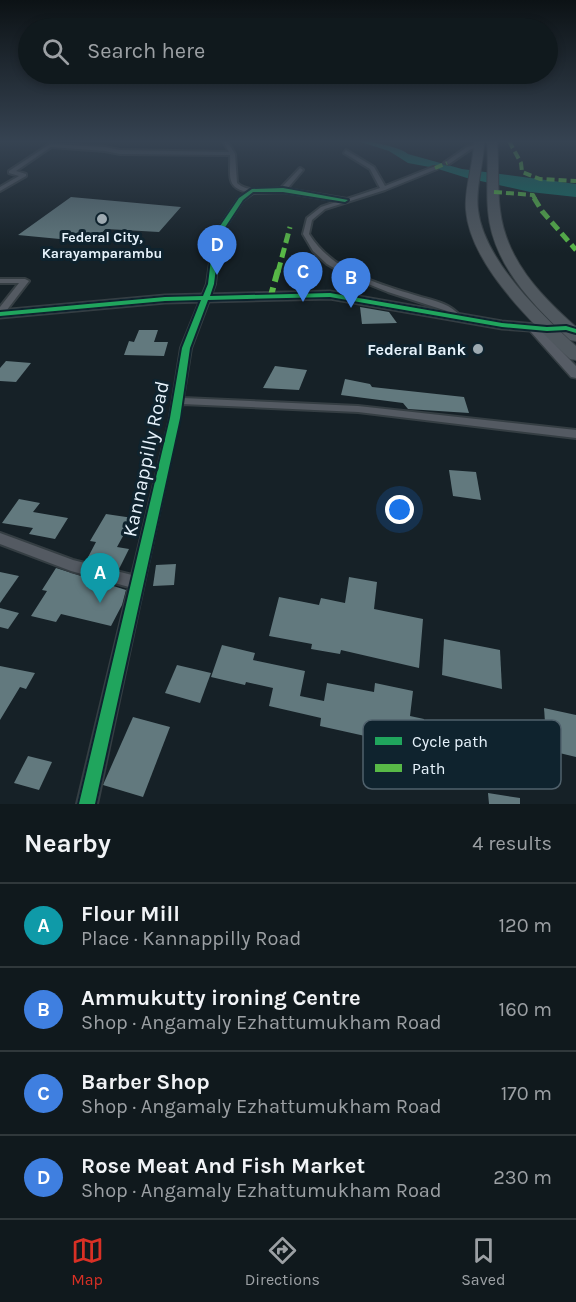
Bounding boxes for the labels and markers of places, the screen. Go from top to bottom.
marker: Federal City, Karayamparambu [95,212,109,226]
pin: D [198,226,236,275]
place label: Federal City, Karayamparambu [42,229,162,262]
pin: C [284,252,322,302]
pin: B [332,258,370,308]
place label: Federal Bank [367,340,467,359]
marker: Federal Bank [471,342,485,356]
pin: A [80,554,120,603]

